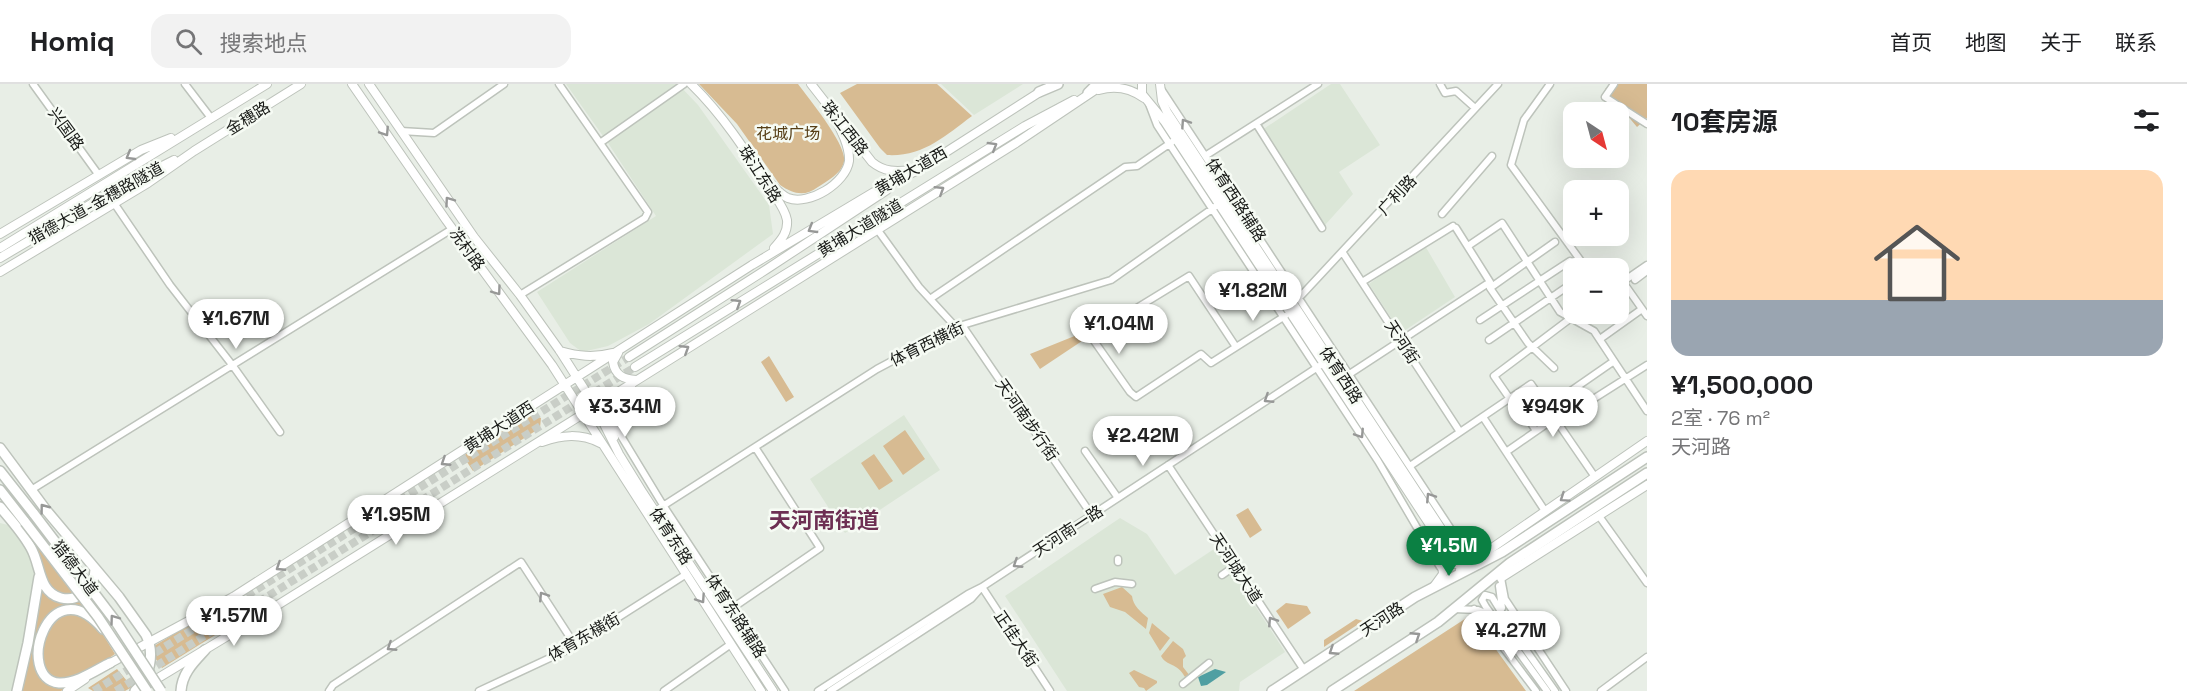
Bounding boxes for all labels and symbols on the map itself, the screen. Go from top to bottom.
street label: 金穗路 [222,96,274,140]
street label: 珠江西路 [817,96,873,160]
north arrow [1563,102,1629,168]
street label: 兴国路 [43,103,89,155]
one-way arrow [1181,119,1192,130]
park label: 花城广场 [756,123,820,144]
one-way arrow [377,126,388,137]
street label: 珠江东路 [734,141,786,207]
one-way arrow [987,141,997,153]
street label: 黄埔大道西 [871,142,951,200]
one-way arrow [126,149,136,160]
street label: 体育西路辅路 [1201,154,1271,246]
street label: 猎德大道-金穗路隧道 [25,157,167,249]
street label: 广利路 [1373,170,1421,220]
one-way arrow [934,186,944,198]
street label: 黄埔大道隧道 [813,194,907,262]
one-way arrow [445,197,456,208]
one-way arrow [808,221,818,233]
street label: 冼村路 [444,223,490,275]
pin: ¥1.82M [1204,271,1302,322]
one-way arrow [490,285,501,296]
pin: ¥1.67M [187,299,285,350]
one-way arrow [731,299,742,310]
pin: ¥1.04M [1070,304,1168,355]
street label: 天河街 [1380,316,1424,368]
street label: 体育西横街 [886,317,968,371]
street label: 体育西路 [1315,342,1367,408]
one-way arrow [679,345,689,357]
street label: 天河南步行街 [991,375,1063,465]
pin: ¥3.34M [576,387,674,438]
pin: ¥949K [1511,387,1595,438]
one-way arrow [1264,392,1274,404]
street label: 黄埔大道西 [460,396,538,458]
pin: ¥2.42M [1094,416,1192,467]
one-way arrow [1353,427,1364,438]
one-way arrow [441,454,451,466]
one-way arrow [1560,491,1571,502]
one-way arrow [1426,493,1437,504]
pin: ¥1.95M [347,495,445,546]
street label: 天河南一路 [1029,500,1107,562]
one-way arrow [40,503,51,514]
street label: 体育东路 [645,503,697,569]
district label: 天河南街道 [769,506,879,534]
pin: ¥1.5M [1407,526,1491,577]
street label: 天河城大道 [1205,529,1267,607]
street label: 猎德大道 [47,536,103,600]
one-way arrow [1013,557,1024,568]
one-way arrow [276,559,287,570]
street label: 体育东路辅路 [701,570,771,662]
one-way arrow [538,592,550,602]
one-way arrow [694,592,705,603]
pin: ¥1.57M [185,596,283,647]
street label: 天河路 [1356,597,1408,641]
street label: 正佳大街 [989,607,1043,671]
street label: 体育东横街 [544,608,624,666]
pin: ¥4.27M [1462,611,1560,662]
one-way arrow [110,614,121,625]
one-way arrow [1268,617,1279,628]
one-way arrow [1410,632,1420,644]
one-way arrow [387,640,398,651]
one-way arrow [1329,644,1340,655]

